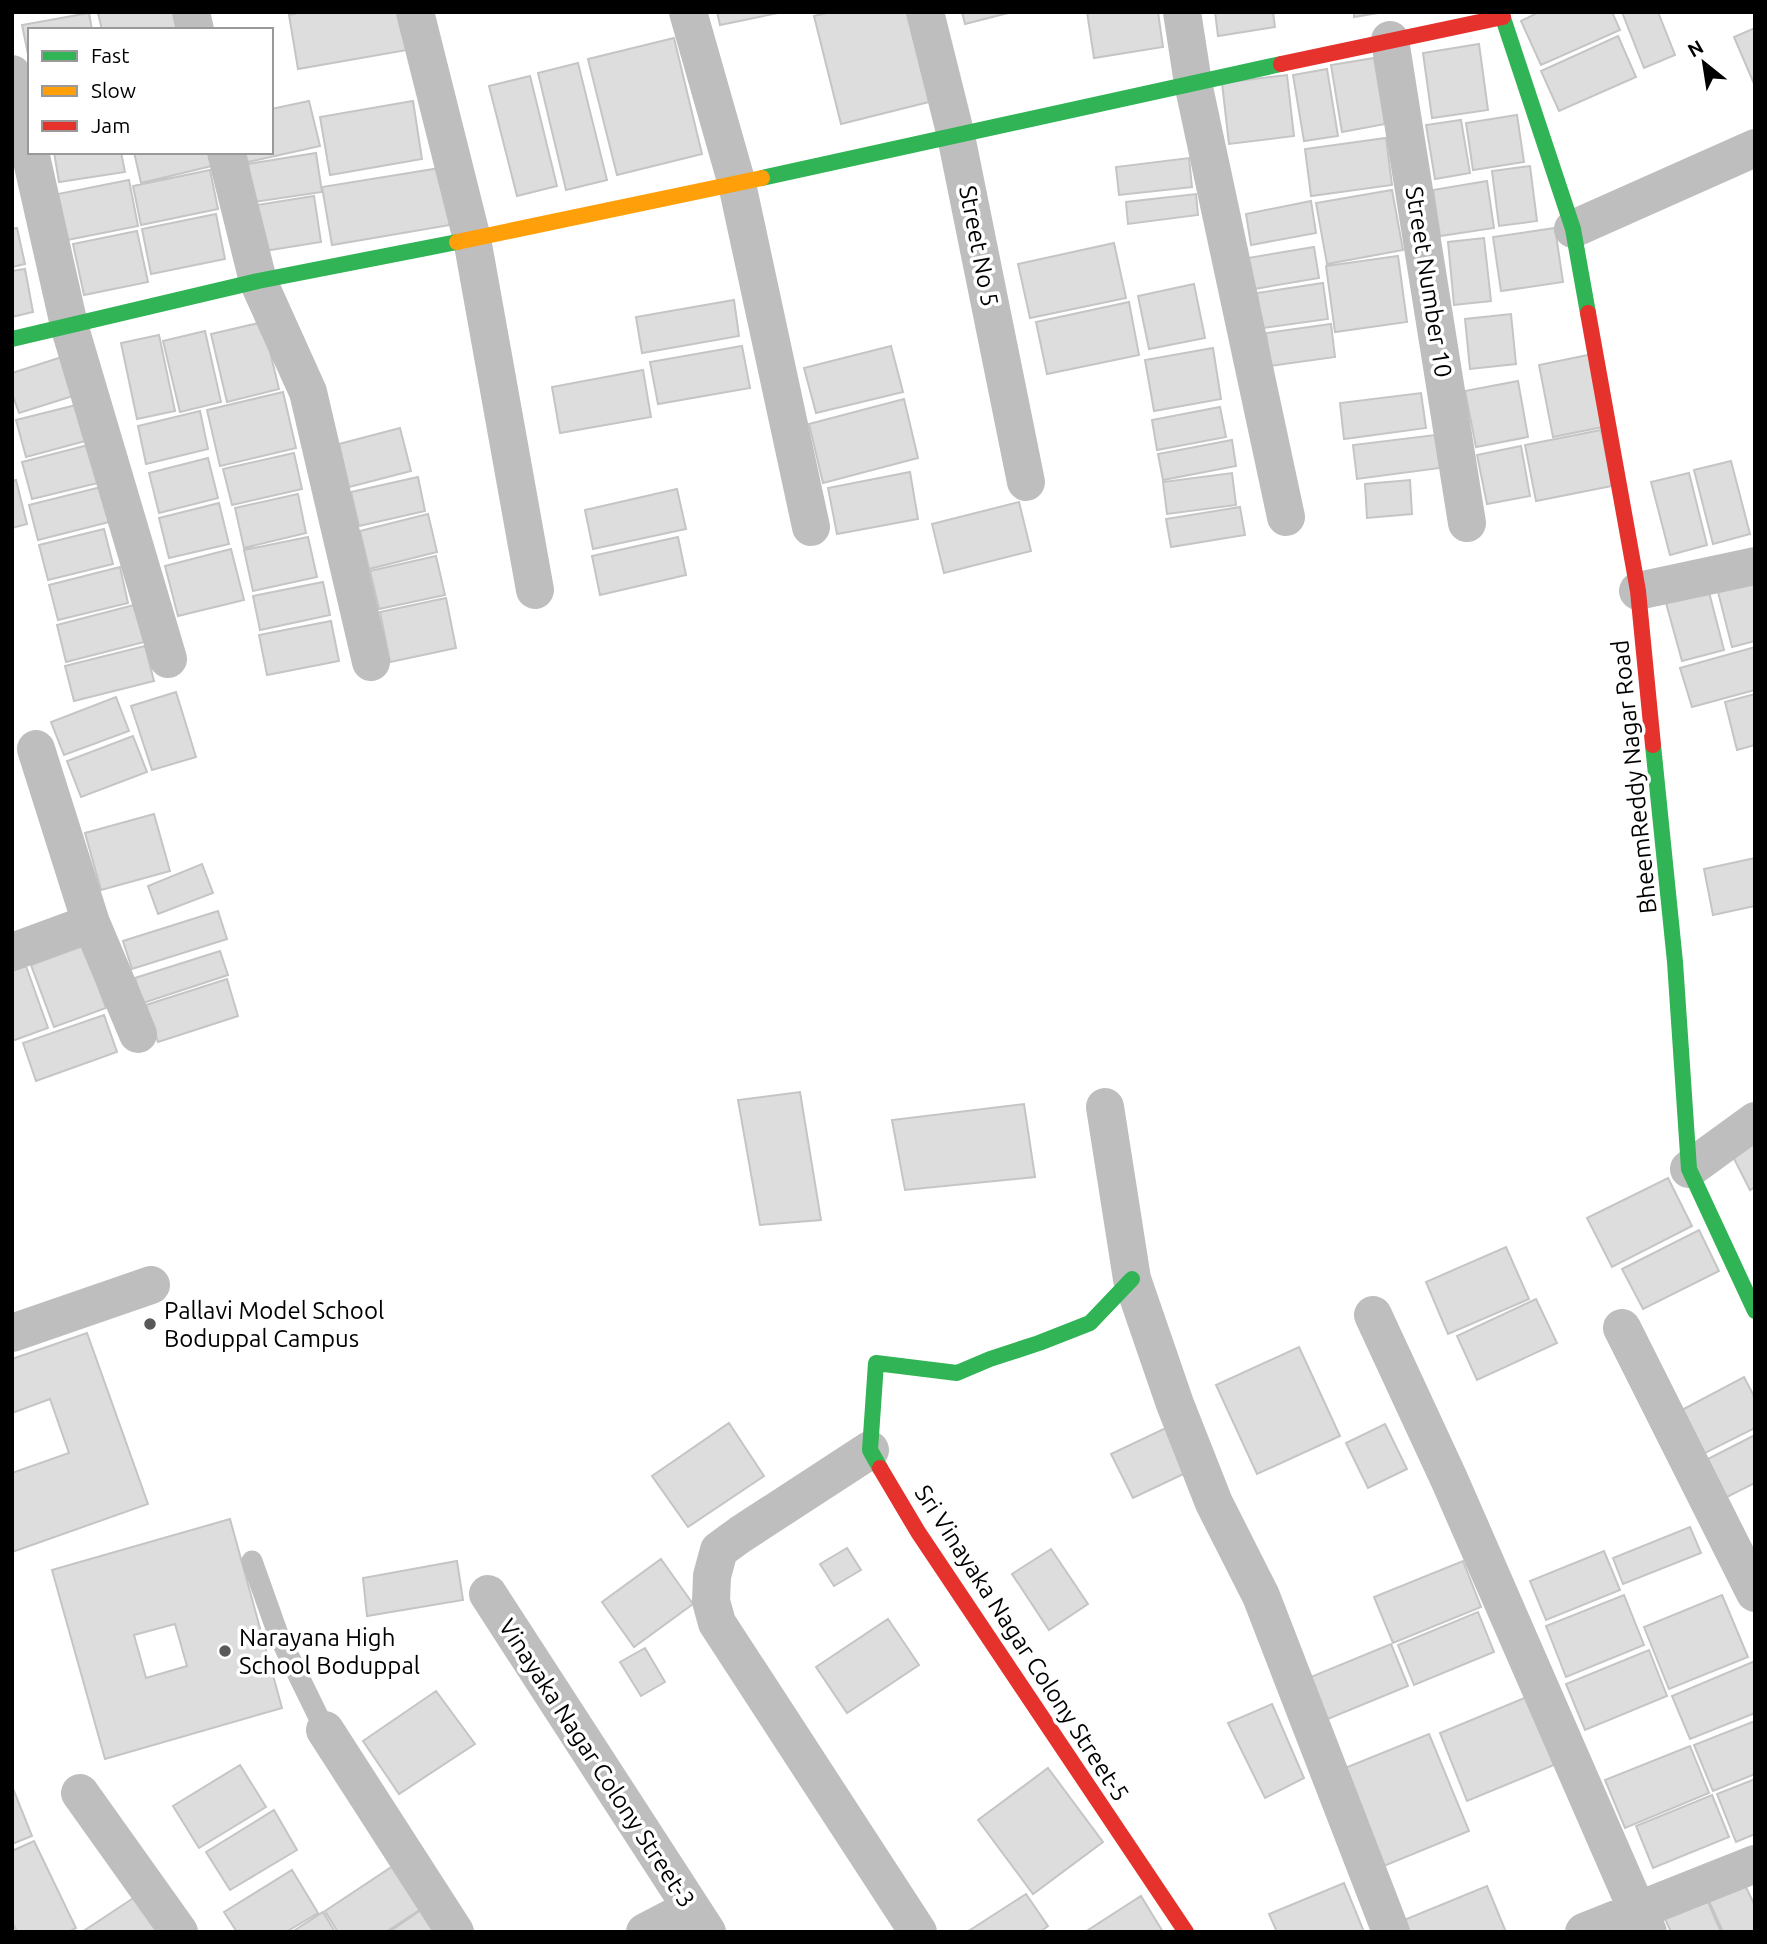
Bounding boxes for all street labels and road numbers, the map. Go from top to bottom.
street label: Street No 5 [954,183,1004,309]
street label: Street Number 10 [1401,185,1457,379]
street label: BheemReddy Nagar Road [1606,639,1662,915]
street label: Sri Vinayaka Nagar Colony Street-5 [910,1480,1134,1806]
street label: Vinayaka Nagar Colony Street-3 [494,1614,700,1912]

